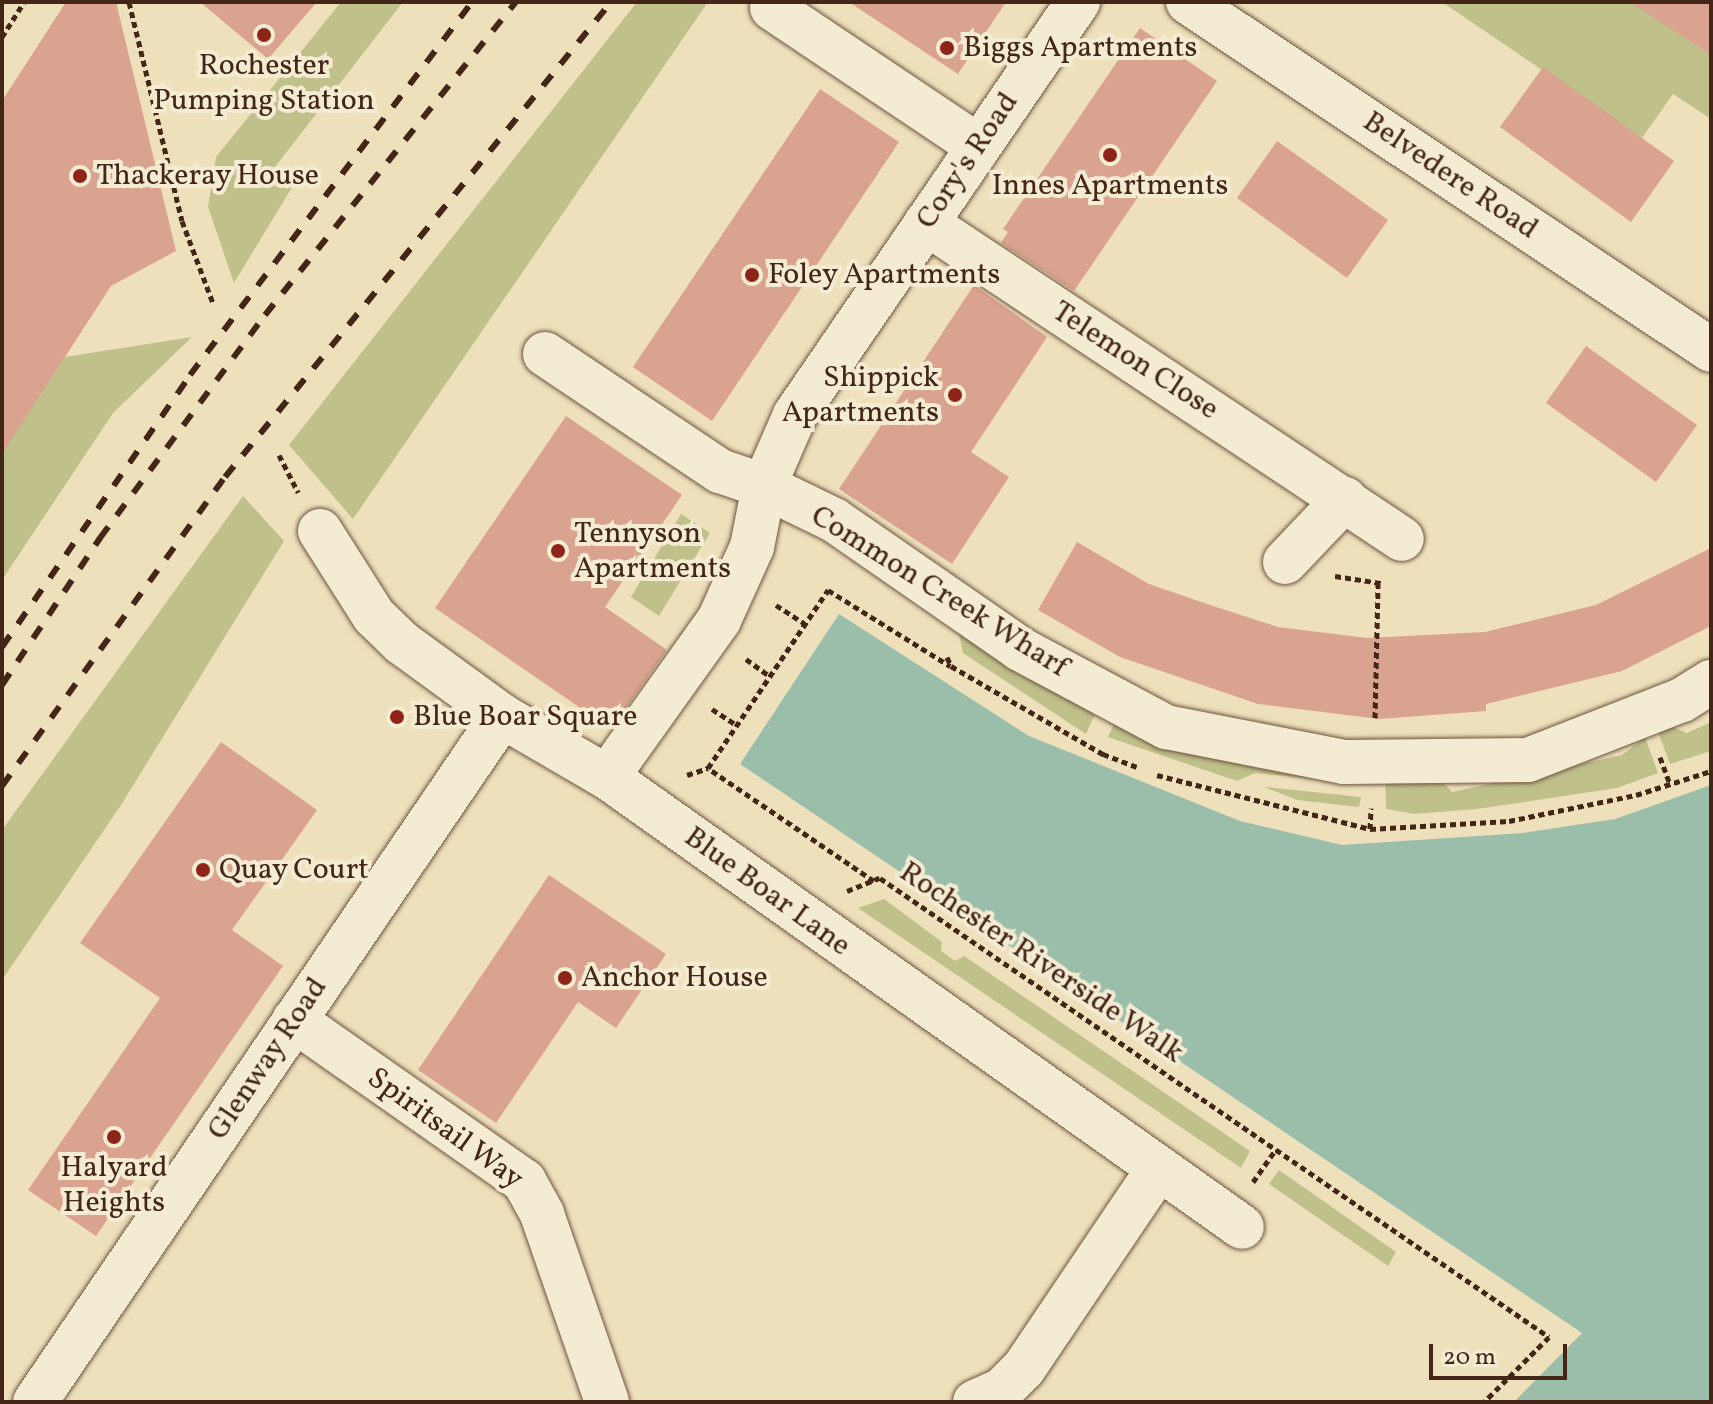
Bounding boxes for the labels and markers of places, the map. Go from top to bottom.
marker: Rochester Pumping Station [255,26,273,44]
place label: Biggs Apartments [963,30,1197,66]
marker: Biggs Apartments [938,39,956,57]
place label: Rochester Pumping Station [153,48,375,118]
marker: Innes Apartments [1101,146,1119,164]
place label: Thackeray House [96,158,320,194]
marker: Thackeray House [71,167,89,185]
place label: Innes Apartments [992,168,1228,204]
place label: Foley Apartments [768,257,1001,293]
marker: Foley Apartments [743,266,761,284]
place label: Shippick Apartments [782,360,939,430]
marker: Shippick Apartments [946,386,964,404]
place label: Tennyson Apartments [574,516,731,586]
marker: Tennyson Apartments [549,542,567,560]
place label: Blue Boar Square [413,699,638,735]
marker: Blue Boar Square [388,708,406,726]
place label: Quay Court [219,852,370,888]
marker: Quay Court [194,861,212,879]
place label: Anchor House [581,960,768,996]
marker: Anchor House [556,969,574,987]
marker: Halyard Heights [105,1128,123,1146]
place label: Halyard Heights [60,1150,168,1220]

